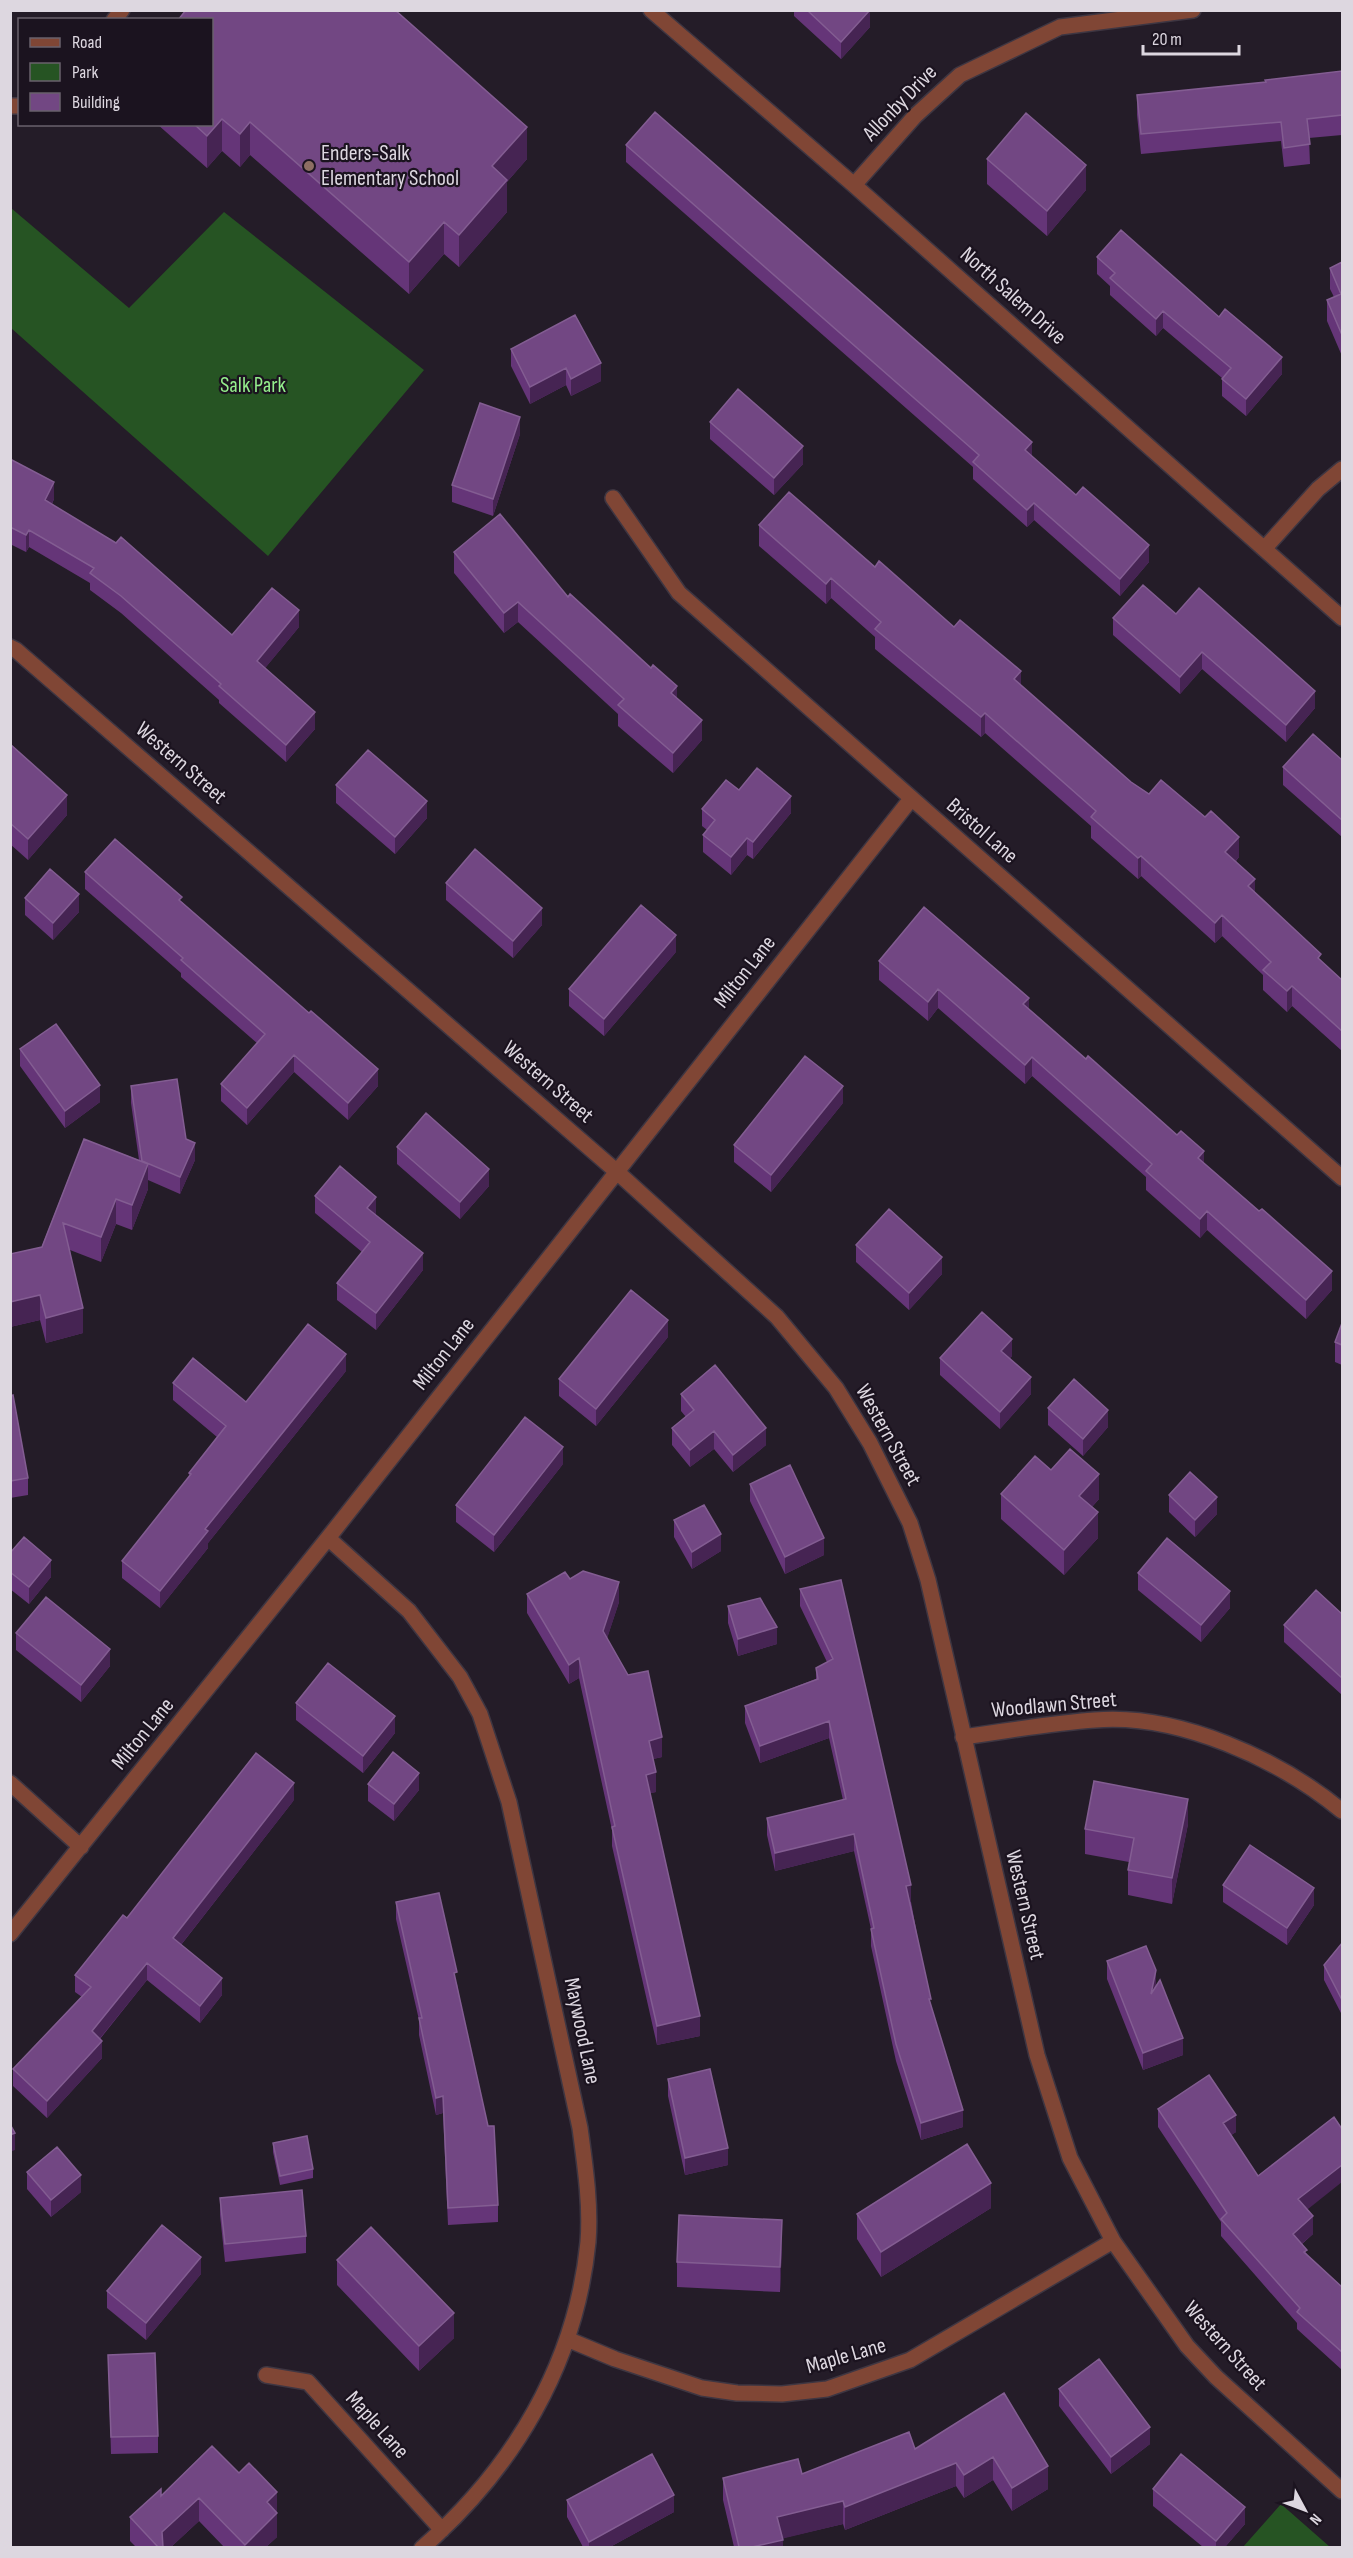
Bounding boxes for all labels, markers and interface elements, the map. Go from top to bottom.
legend [18,18,213,126]
scale bar [1143,18,1239,56]
text: 20 m [1152,29,1182,50]
text: Road [72,32,102,53]
street label: Allonby Drive [856,59,943,148]
text: Park [72,62,98,83]
text: Building [72,92,120,113]
place label: Enders-Salk Elementary School [321,140,459,192]
marker: Enders-Salk Elementary School [302,159,316,173]
street label: North Salem Drive [954,241,1072,351]
park label: Salk Park [220,372,287,399]
street label: Western Street [130,716,232,810]
street label: Bristol Lane [941,793,1023,869]
street label: Milton Lane [708,930,782,1014]
street label: Western Street [497,1035,599,1129]
street label: Milton Lane [407,1312,481,1396]
street label: Western Street [849,1380,927,1491]
street label: Woodlawn Street [990,1686,1118,1724]
street label: Milton Lane [106,1693,180,1775]
street label: Western Street [999,1848,1051,1963]
street label: Maywood Lane [558,1975,606,2087]
street label: Western Street [1178,2295,1273,2397]
street label: Maple Lane [803,2332,889,2380]
street label: Maple Lane [340,2386,414,2464]
north arrow [1275,2480,1335,2540]
text: N [1305,2509,1325,2528]

